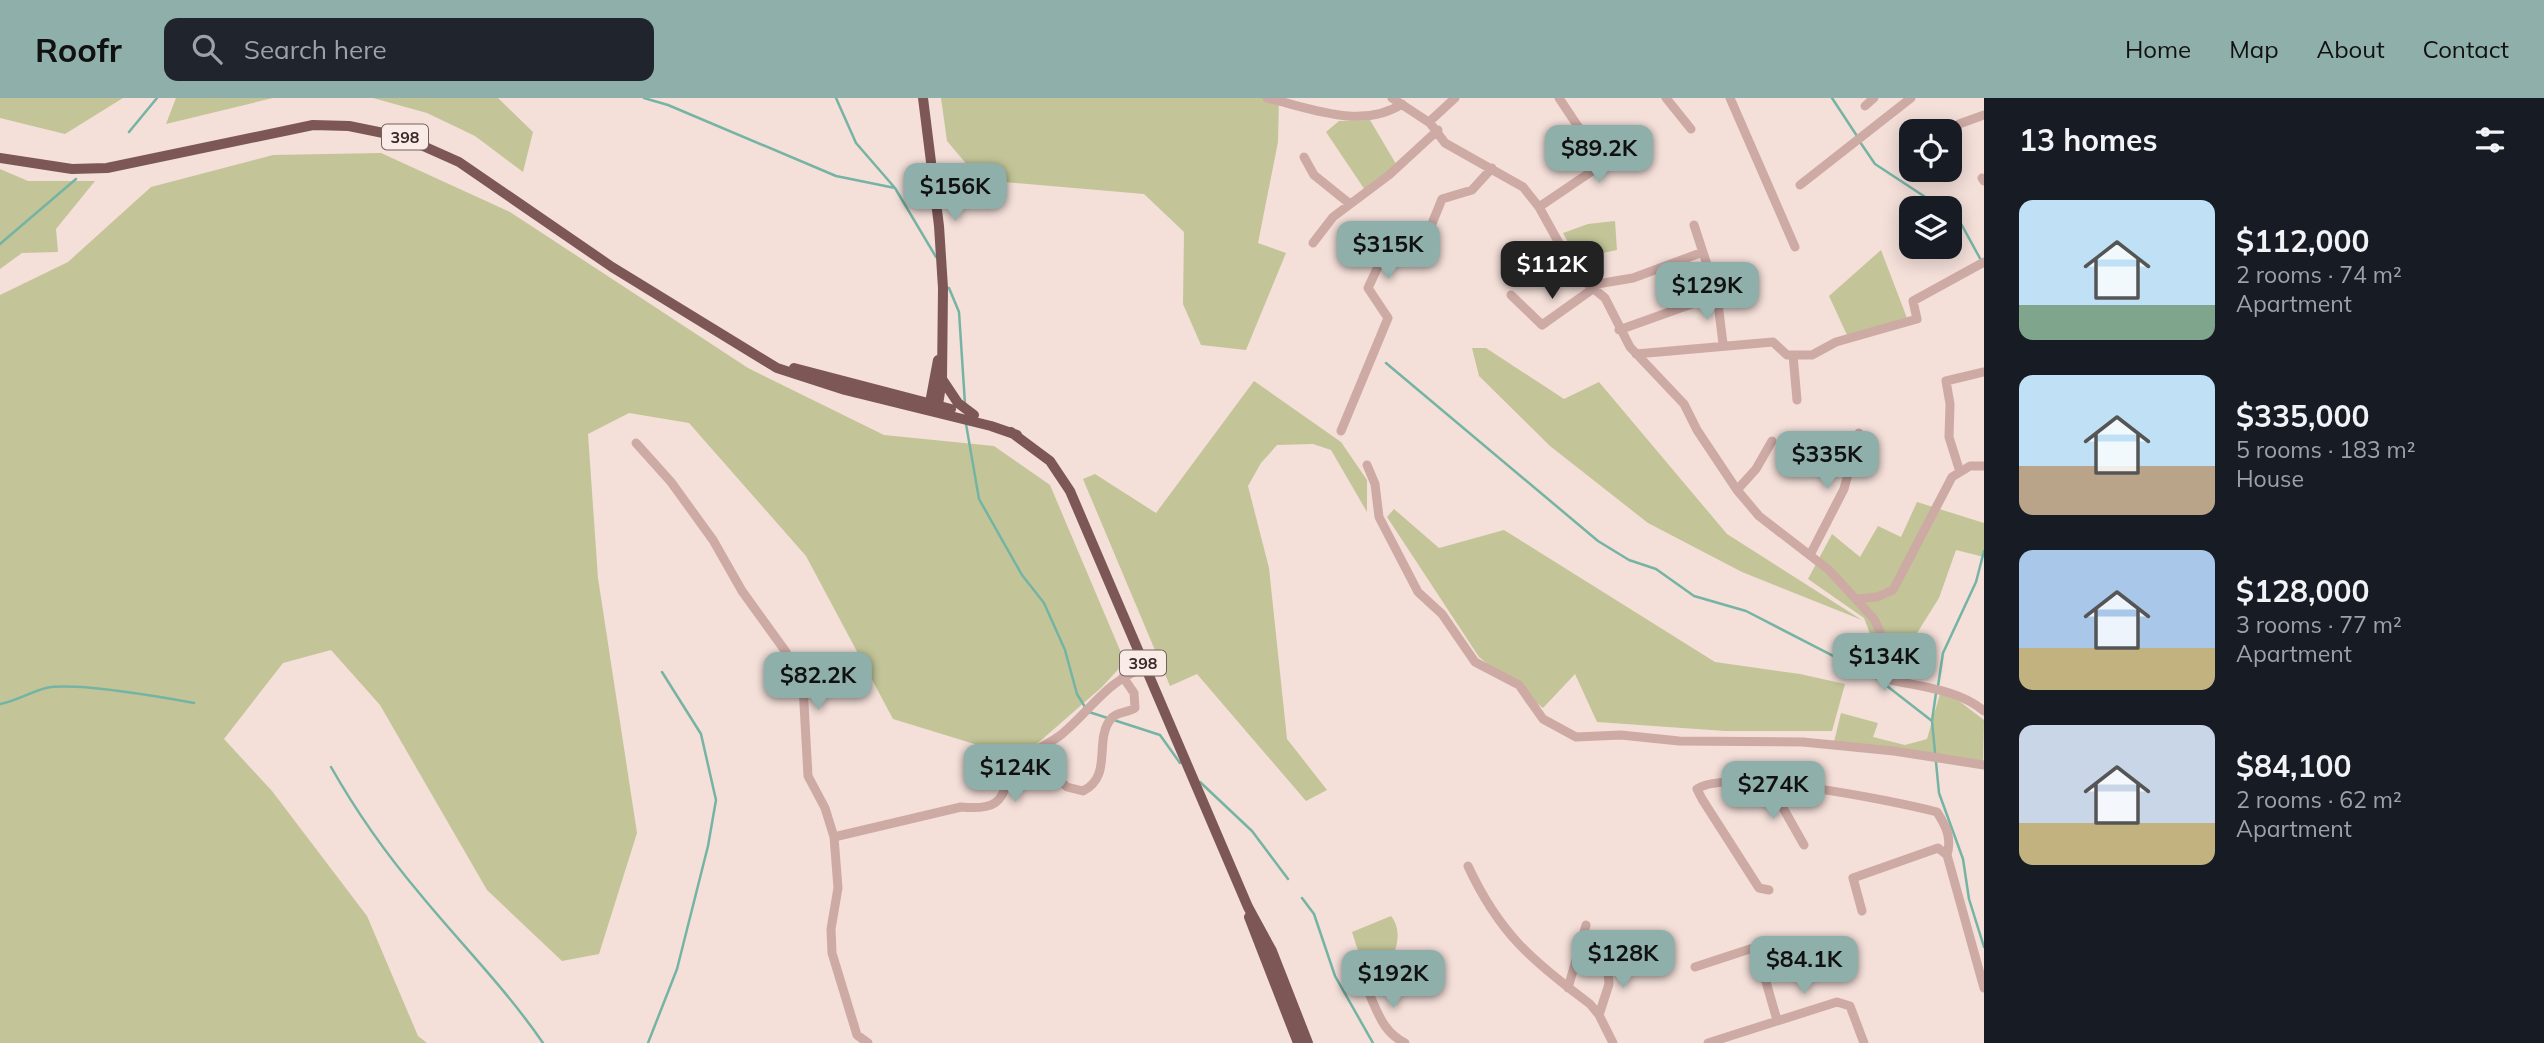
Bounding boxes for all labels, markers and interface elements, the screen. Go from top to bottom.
search box [164,18,654,81]
text: Roofr [35,29,122,70]
icon: search [188,30,226,68]
text: Search here [244,33,387,66]
text: Home [2125,34,2191,64]
text: Map [2229,34,2279,64]
text: About [2317,34,2385,64]
text: Contact [2423,34,2509,64]
map controls [1899,119,1962,259]
button: locate [1899,119,1962,182]
text: 13 homes [2019,121,2158,159]
icon: filters [2471,121,2509,159]
road number: 398 [382,124,428,150]
pin: $89.2K [1542,126,1656,185]
text: $89.2K [1561,133,1637,162]
pin: $156K [906,164,1004,223]
text: $156K [920,171,990,200]
button: layers [1899,196,1962,259]
pin: $315K [1339,222,1437,281]
text: $112,000 [2236,222,2369,260]
icon: home [2075,228,2159,312]
text: $315K [1353,229,1423,258]
pin: $112K [1503,242,1601,301]
text: $112K [1517,249,1587,278]
text: 2 rooms · 74 m² [2236,260,2402,289]
pin: $129K [1658,262,1756,322]
text: $129K [1672,270,1742,299]
text: Apartment [2236,289,2352,318]
text: $335,000 [2236,397,2369,435]
icon: home [2075,403,2159,487]
pin: $335K [1778,432,1876,491]
text: 5 rooms · 183 m² [2236,435,2416,464]
text: $335K [1792,439,1862,468]
text: House [2236,464,2304,493]
text: $128,000 [2236,572,2369,610]
icon: home [2075,578,2159,662]
text: 3 rooms · 77 m² [2236,610,2402,639]
pin: $134K [1835,634,1933,693]
text: Apartment [2236,639,2352,668]
text: $134K [1849,641,1919,670]
road number: 398 [1120,650,1166,676]
pin: $82.2K [761,652,875,712]
text: $82.2K [780,660,856,689]
pin: $124K [966,744,1064,804]
text: $84,100 [2236,747,2351,785]
text: $124K [980,752,1050,781]
icon: home [2075,753,2159,837]
pin: $274K [1724,762,1822,821]
text: $274K [1738,769,1808,798]
text: 2 rooms · 62 m² [2236,785,2402,814]
text: Apartment [2236,814,2352,843]
pin: $128K [1574,930,1672,990]
pin: $84.1K [1747,936,1861,996]
text: $128K [1588,938,1658,967]
text: $84.1K [1766,944,1842,973]
pin: $192K [1344,950,1442,1010]
text: $192K [1358,958,1428,987]

